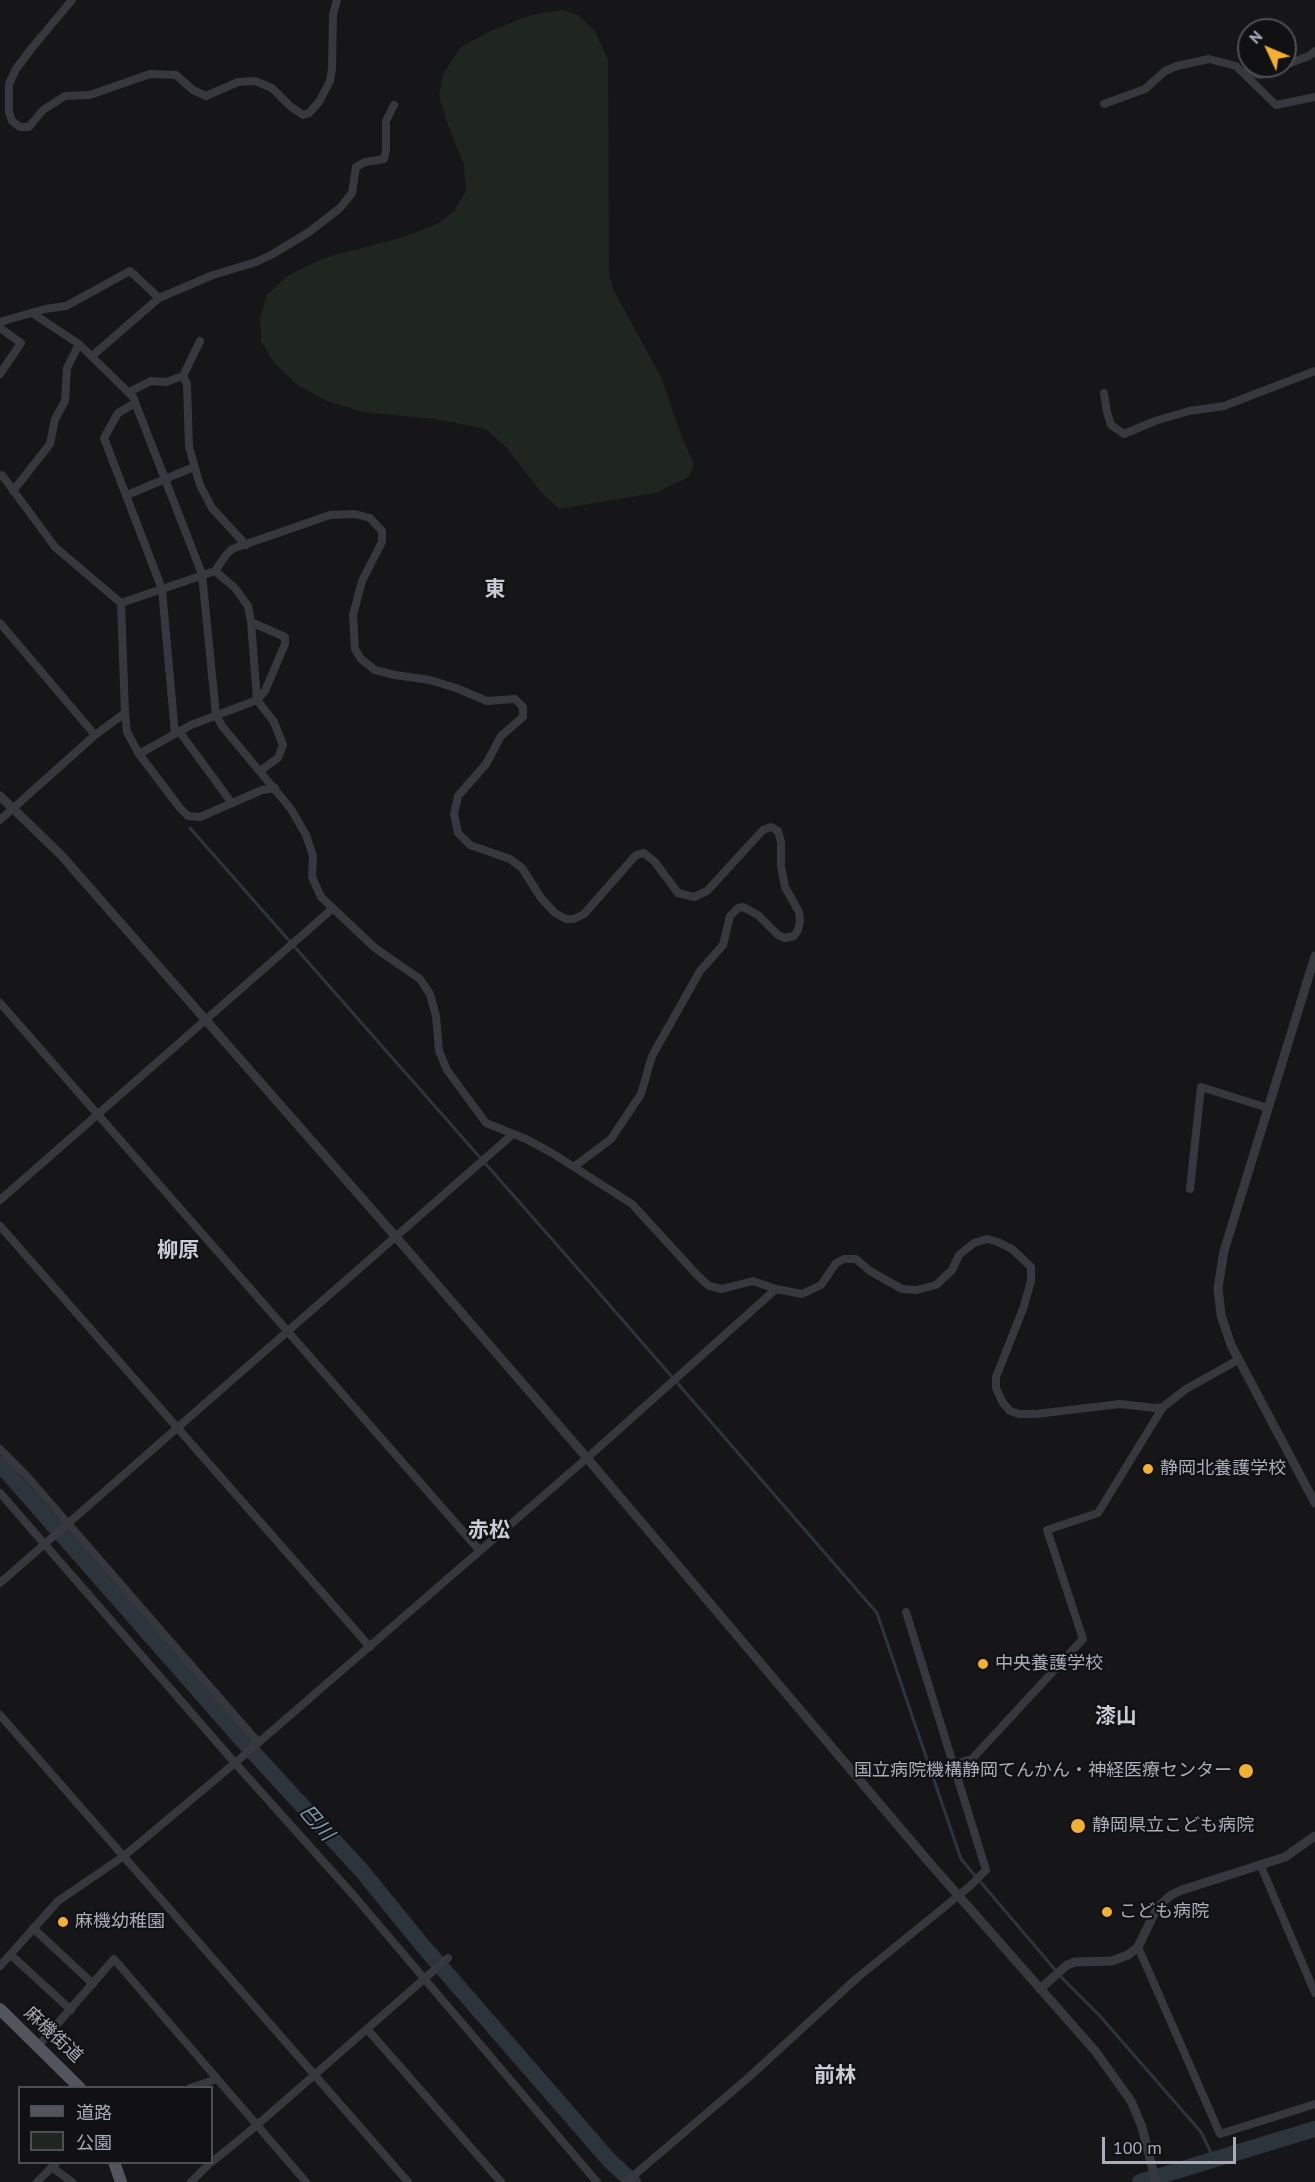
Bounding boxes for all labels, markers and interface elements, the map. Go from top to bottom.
north arrow [1237,18,1297,78]
text: N [1245,26,1266,48]
district label: 東 [485,577,505,603]
district label: 柳原 [157,1238,199,1264]
place label: 静岡北養護学校 [1160,1458,1286,1480]
marker: 静岡北養護学校 [1141,1462,1155,1476]
district label: 赤松 [468,1518,510,1544]
place label: 中央養護学校 [995,1653,1103,1675]
marker: 中央養護学校 [976,1657,990,1671]
district label: 漆山 [1095,1704,1137,1730]
place label: 国立病院機構静岡てんかん・神経医療センター [854,1760,1232,1782]
marker: 国立病院機構静岡てんかん・神経医療センター [1237,1762,1255,1780]
water label: 巴川 [294,1800,338,1846]
place label: 静岡県立こども病院 [1092,1815,1254,1837]
marker: 静岡県立こども病院 [1069,1817,1087,1835]
place label: こども病院 [1119,1901,1209,1923]
marker: こども病院 [1100,1905,1114,1919]
place label: 麻機幼稚園 [75,1911,165,1933]
marker: 麻機幼稚園 [56,1915,70,1929]
street label: 麻機街道 [19,2003,87,2067]
district label: 前林 [814,2063,856,2089]
legend [18,2086,213,2164]
text: 道路 [76,2101,112,2124]
scale bar [1105,2125,1238,2163]
text: 公園 [76,2131,112,2154]
text: 100 m [1113,2136,1162,2159]

